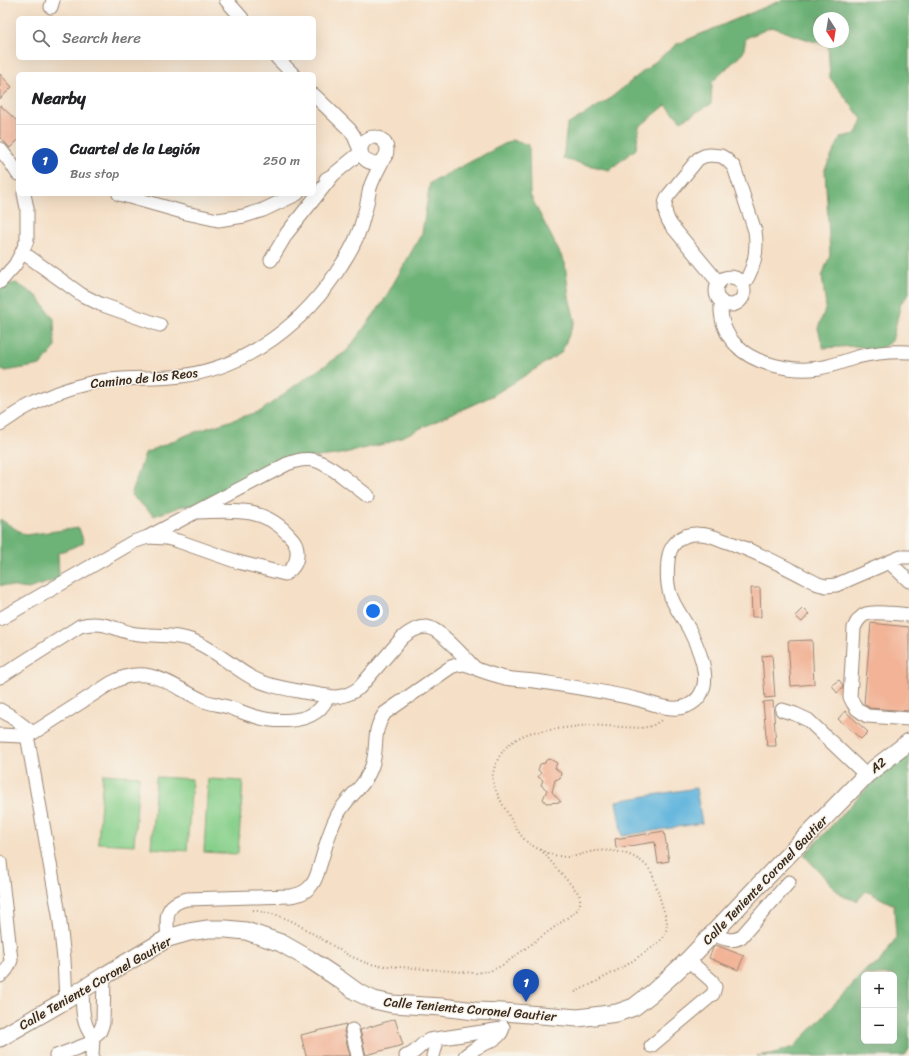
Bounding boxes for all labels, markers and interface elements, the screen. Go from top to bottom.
north arrow [813,12,849,48]
search box [16,16,316,60]
text: Search here [62,25,141,51]
icon: search [30,27,52,49]
text: Nearby [32,83,86,113]
text: Cuartel de la Legión [70,136,200,162]
text: 1 [42,149,48,172]
text: 250 m [263,149,300,172]
text: Bus stop [70,162,119,185]
street label: Camino de los Reos [89,361,199,395]
your location [363,601,383,621]
street label: A2 [864,751,892,780]
street label: Calle Teniente Coronel Gautier [697,809,834,950]
street label: Calle Teniente Coronel Gautier [14,929,176,1036]
pin: 1 [513,969,539,1002]
map controls [861,972,897,1044]
button: + [861,972,897,1008]
street label: Calle Teniente Coronel Gautier [383,990,558,1028]
button: − [861,1008,897,1044]

